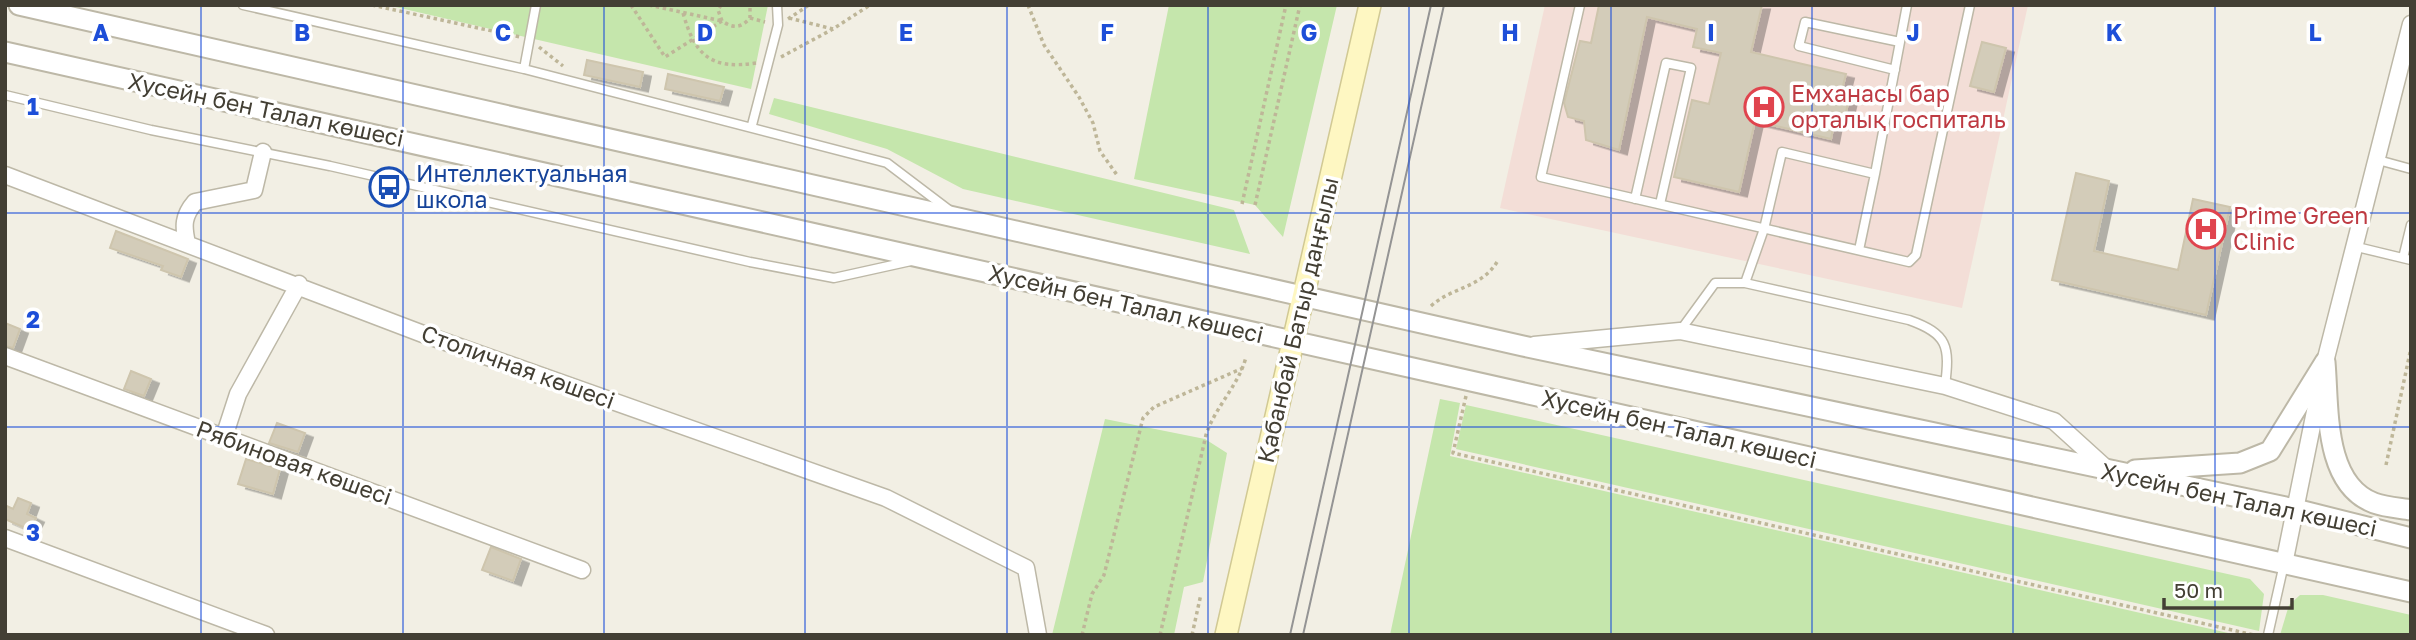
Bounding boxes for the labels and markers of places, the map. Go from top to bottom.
place label: Емханасы бар орталық госпиталь [1791,79,2006,133]
hospital icon: Емханасы бар орталық госпиталь [1743,86,1785,128]
place label: Интеллектуальная школа [416,159,628,213]
bus stop icon: Интеллектуальная школа [368,166,410,208]
place label: Prime Green Clinic [2233,201,2368,255]
hospital icon: Prime Green Clinic [2185,208,2227,250]

